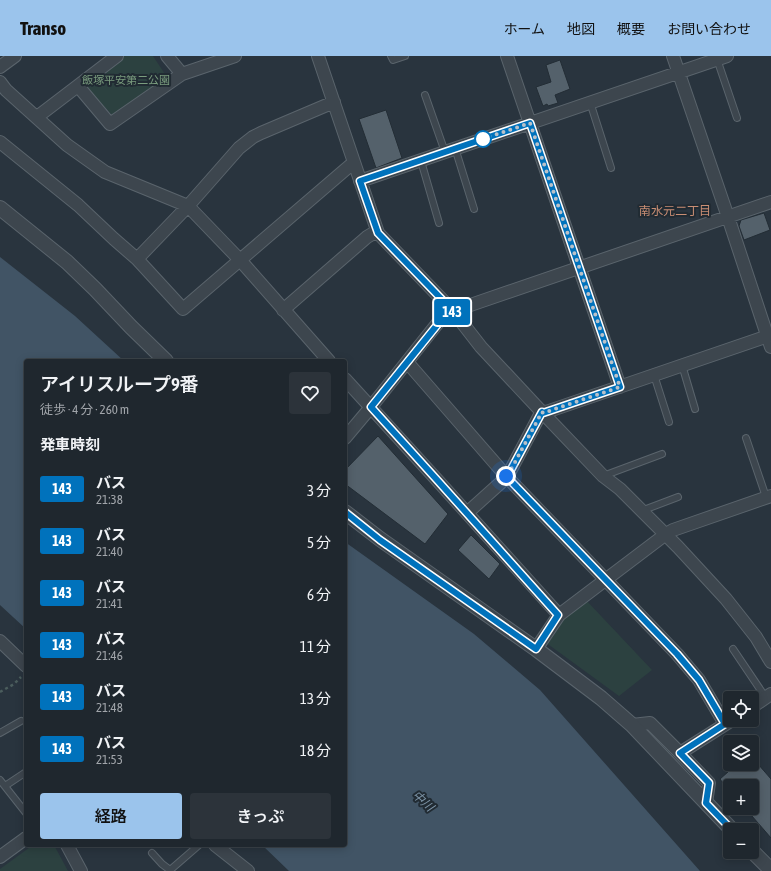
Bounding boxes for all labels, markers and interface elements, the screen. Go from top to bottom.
text: Transo [20,17,66,39]
text: ホーム [503,21,545,37]
text: 地図 [567,21,595,37]
text: 概要 [617,21,645,37]
text: お問い合わせ [667,21,751,37]
park label: 飯塚平安第二公園 [82,74,170,86]
unlabelled marker [474,130,492,148]
district label: 南水元二丁目 [639,204,711,218]
line badge: 143 [429,299,475,325]
text: 143 [442,304,462,320]
button: heart [289,372,331,414]
text: アイリスループ9番 [40,373,199,395]
text: 徒歩 · 4 分 · 260 m [40,402,129,417]
text: 発車時刻 [40,436,100,453]
your location [496,466,516,486]
text: バス [96,474,126,491]
text: 143 [52,481,72,497]
text: 3 分 [307,482,331,499]
text: 21:38 [96,492,123,507]
text: バス [96,526,126,543]
text: 143 [52,533,72,549]
text: 5 分 [307,534,331,551]
text: 21:40 [96,544,123,559]
text: バス [96,578,126,595]
text: 143 [52,585,72,601]
text: 6 分 [307,586,331,603]
text: 21:41 [96,596,123,611]
text: バス [96,630,126,647]
text: 143 [52,637,72,653]
text: 11 分 [300,638,331,655]
text: 21:46 [96,648,123,663]
text: バス [96,682,126,699]
text: 143 [52,689,72,705]
text: 13 分 [300,690,331,707]
map controls [723,691,759,859]
button: locate [723,691,759,727]
text: 21:48 [96,700,123,715]
text: バス [96,734,126,751]
button: layers [723,735,759,771]
text: 143 [52,741,72,757]
text: 18 分 [300,742,331,759]
text: 21:53 [96,752,123,767]
button: + [723,779,759,815]
water label: 中川 [409,788,438,816]
button: 経路 [40,793,182,839]
button: きっぷ [190,793,331,839]
button: − [723,823,759,859]

